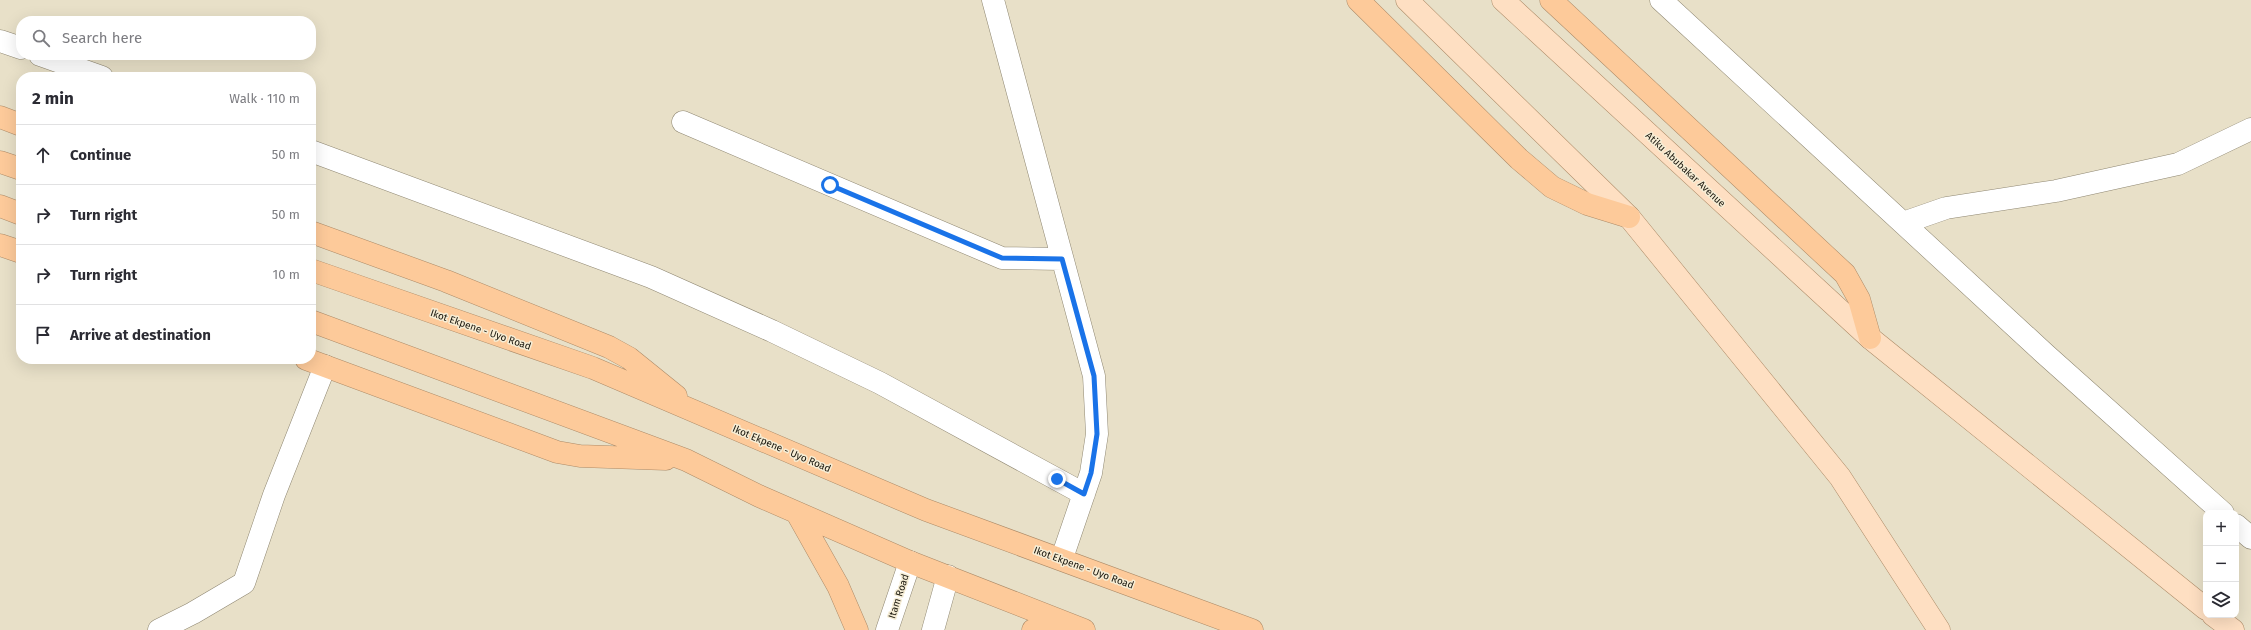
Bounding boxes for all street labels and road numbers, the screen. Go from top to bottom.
street label: Atiku Abubakar Avenue [1643,130,1728,210]
street label: Ikot Ekpene - Uyo Road [429,307,533,353]
street label: Ikot Ekpene - Uyo Road [731,423,833,475]
street label: Ikot Ekpene - Uyo Road [1032,544,1135,592]
street label: Itam Road [886,572,912,620]

